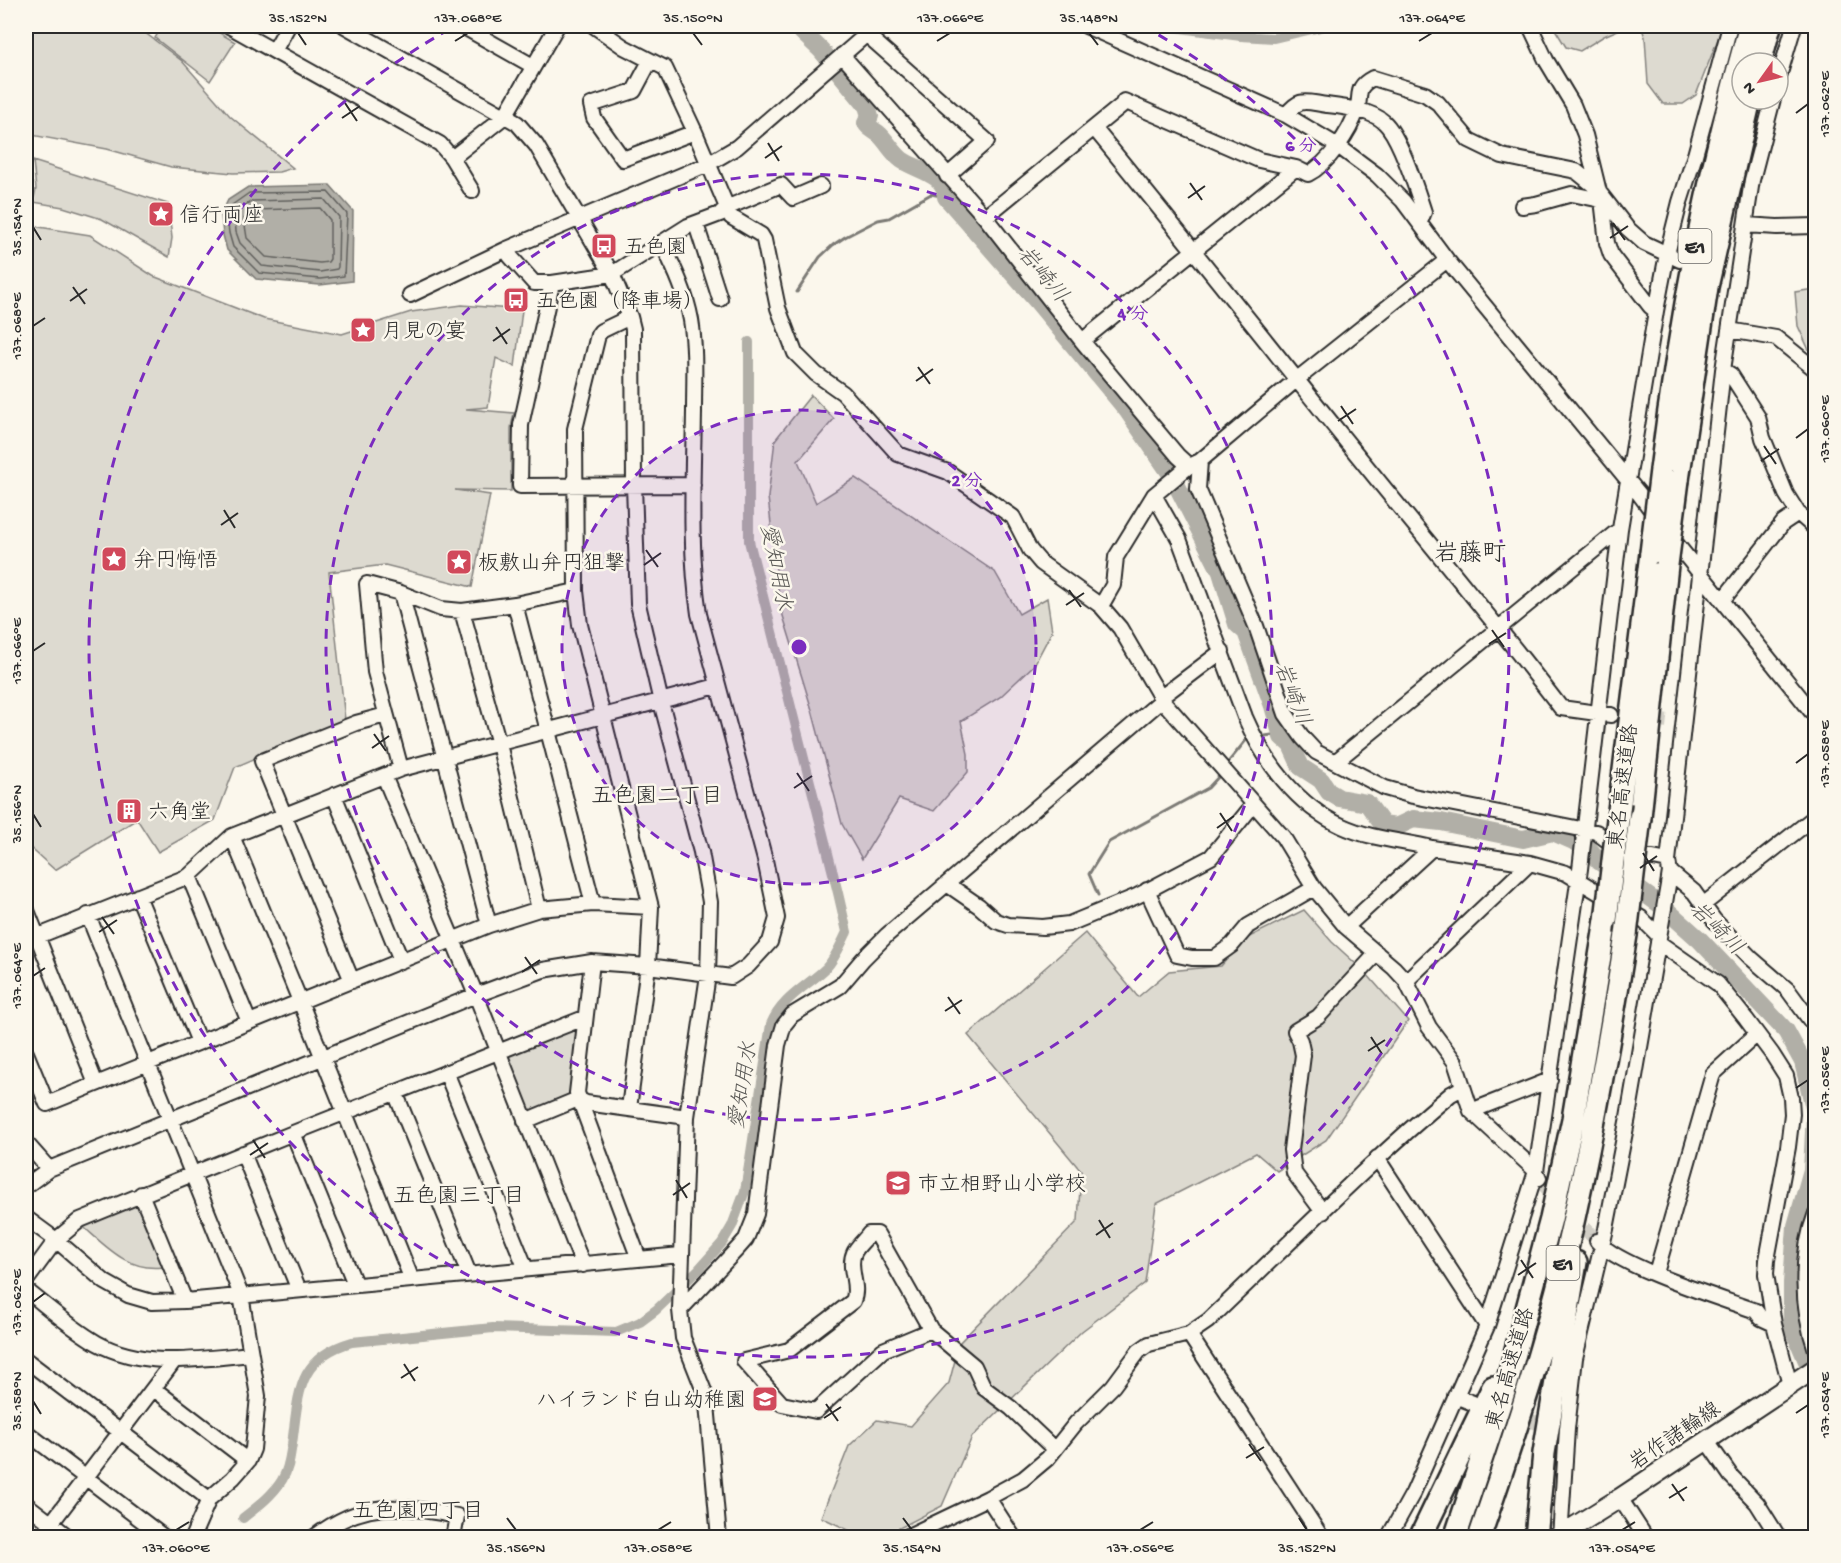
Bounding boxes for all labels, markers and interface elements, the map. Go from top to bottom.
text: 35.152°N [268,10,327,28]
text: 137.068°E [434,10,502,28]
text: 35.150°N [662,10,723,28]
text: 137.066°E [916,10,984,28]
text: 35.148°N [1059,10,1118,28]
text: 137.064°E [1398,10,1465,28]
north arrow [1730,51,1790,111]
text: 137.062°E [1817,70,1835,138]
text: N [1739,77,1761,97]
text: 6 分 [1285,136,1317,158]
text: 35.154°N [9,198,27,257]
place icon: 信行両座 [146,199,176,229]
place label: 信行両座 [180,203,264,230]
road number: E1 [1678,229,1712,263]
bus stop icon: 五色園 [589,231,619,261]
place label: 五色園 [624,236,687,262]
water label: 岩崎川 [1010,241,1073,309]
bus stop icon: 五色園（降車場） [501,285,531,315]
place label: 五色園（降車場） [536,289,704,316]
text: 137.068°E [9,292,27,360]
text: 4 分 [1117,304,1148,326]
place icon: 月見の宴 [348,315,378,345]
place label: 月見の宴 [382,320,466,346]
text: 137.060°E [1817,395,1835,464]
text: 2 分 [951,471,983,493]
water label: 愛知用水 [753,522,796,613]
district label: 岩藤町 [1434,540,1506,570]
place icon: 弁円悔悟 [99,544,129,574]
place icon: 板敷山弁円狙撃 [444,547,474,577]
place label: 弁円悔悟 [134,548,218,575]
place label: 板敷山弁円狙撃 [478,551,625,578]
text: 137.066°E [9,617,27,685]
centre of rings [789,637,809,657]
water label: 岩崎川 [1266,659,1315,730]
text: 137.058°E [1817,720,1835,789]
street label: 東名高速道路 [1603,722,1646,850]
district label: 五色園二丁目 [591,784,723,811]
text: 35.156°N [9,785,27,844]
building icon: 六角堂 [114,796,144,826]
place label: 六角堂 [148,800,211,827]
water label: 岩崎川 [1682,897,1749,962]
text: 137.064°E [9,943,27,1010]
water label: 愛知用水 [724,1040,765,1131]
text: 137.056°E [1817,1046,1835,1114]
school or university icon: 市立相野山小学校 [883,1168,913,1198]
place label: 市立相野山小学校 [918,1173,1086,1199]
district label: 五色園三丁目 [393,1184,525,1211]
road number: E1 [1546,1246,1580,1280]
text: 137.062°E [9,1268,27,1336]
street label: 東名高速道路 [1481,1304,1542,1433]
text: 35.158°N [9,1371,27,1432]
text: 137.054°E [1817,1371,1835,1439]
school or university icon: ハイランド白山幼稚園 [750,1384,780,1414]
place label: ハイランド白山幼稚園 [536,1389,746,1415]
street label: 岩作諸輪線 [1624,1397,1726,1478]
district label: 五色園四丁目 [352,1499,484,1526]
text: 137.060°E [141,1540,210,1558]
text: 35.156°N [486,1540,545,1558]
text: 137.058°E [623,1540,692,1558]
text: 35.154°N [882,1540,941,1558]
text: 137.056°E [1106,1540,1174,1558]
text: 35.152°N [1277,1540,1336,1558]
text: 137.054°E [1588,1540,1656,1558]

